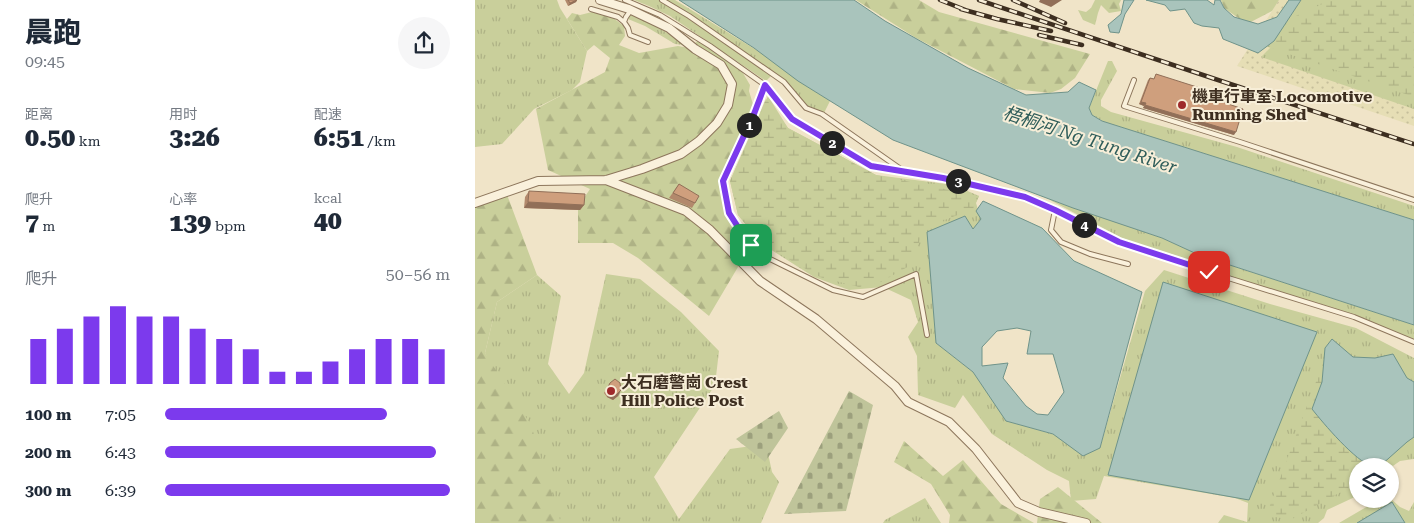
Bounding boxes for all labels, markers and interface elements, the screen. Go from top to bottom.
text: 晨跑 [25,16,81,49]
button: share [398,17,450,69]
text: 09:45 [25,52,65,71]
place label: 機車行車室 Locomotive Running Shed [1192,87,1372,124]
marker: 機車行車室 Locomotive Running Shed [1176,99,1188,111]
water label: 梧桐河 Ng Tung River [1001,102,1180,178]
text: 距离 [25,106,53,122]
text: 用时 [169,106,197,122]
text: 配速 [314,106,342,122]
pin: 1 [737,112,761,138]
text: 1 [746,117,753,133]
text: 0.50 [25,123,75,152]
text: 3:26 [169,123,220,152]
text: 6:51 [314,123,364,152]
pin: 2 [819,130,845,156]
text: km [75,133,101,149]
text: /km [364,133,396,149]
text: 2 [829,135,836,151]
pin: 3 [945,168,971,194]
text: 3 [955,173,962,189]
text: kcal [314,190,342,206]
text: 爬升 [25,191,53,207]
text: 心率 [169,191,197,207]
text: 40 [314,206,342,235]
text: 7 [25,208,39,237]
text: 139 [169,208,211,237]
pin: 4 [1071,212,1097,238]
text: 4 [1081,217,1088,233]
text: m [39,218,55,234]
text: bpm [211,218,246,234]
pin [730,224,772,266]
icon: arrive [737,231,765,259]
pin [1188,251,1230,293]
icon: check [1195,258,1223,286]
text: 50–56 m [386,265,450,284]
text: 爬升 [25,269,57,288]
place label: 大石磨警崗 Crest Hill Police Post [621,373,748,410]
marker: 大石磨警崗 Crest Hill Police Post [605,385,617,397]
text: 100 m [25,405,71,424]
text: 7:05 [105,405,136,424]
text: 200 m [25,443,71,462]
text: 6:43 [105,443,136,462]
map controls [1349,458,1399,508]
button: layers [1349,458,1399,508]
text: 300 m [25,481,71,500]
text: 6:39 [105,481,136,500]

